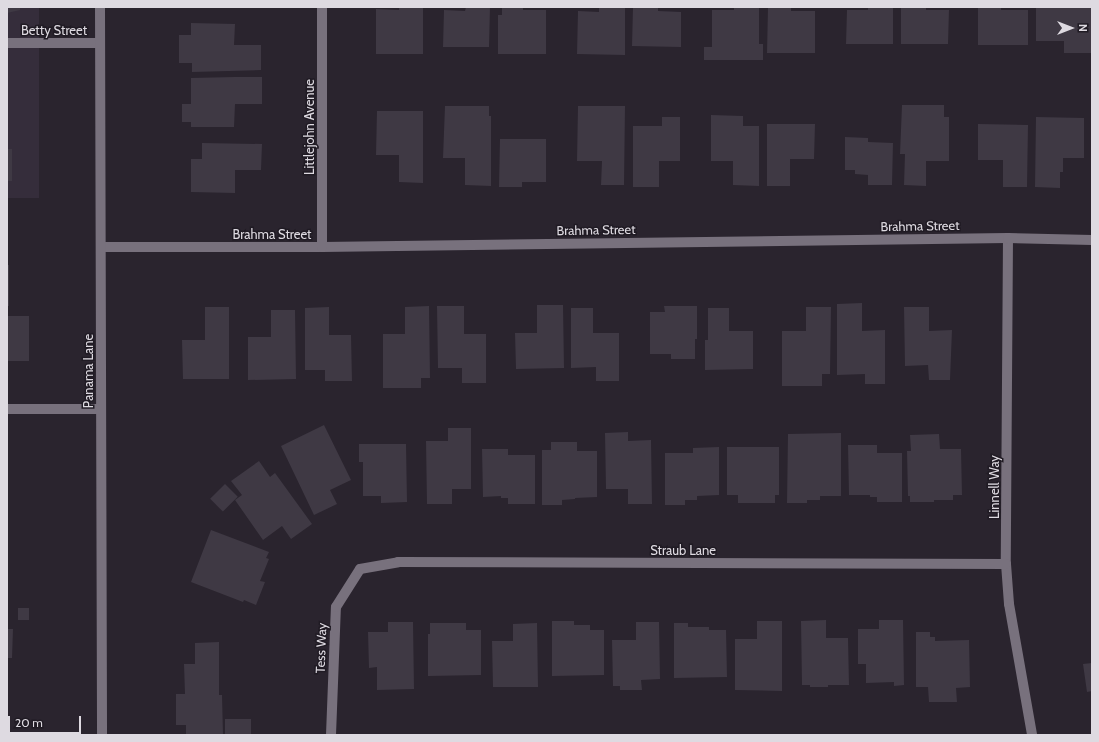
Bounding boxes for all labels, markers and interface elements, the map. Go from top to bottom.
north arrow [1051,8,1091,48]
street label: Betty Street [21,22,87,38]
text: N [1076,24,1090,32]
street label: Littlejohn Avenue [301,79,317,175]
street label: Brahma Street [880,218,960,234]
street label: Brahma Street [556,222,636,238]
street label: Brahma Street [233,226,311,242]
street label: Panama Lane [80,334,96,408]
street label: Linnell Way [986,455,1002,519]
street label: Straub Lane [650,542,716,558]
street label: Tess Way [312,622,330,674]
scale bar [10,708,83,734]
text: 20 m [15,715,43,730]

